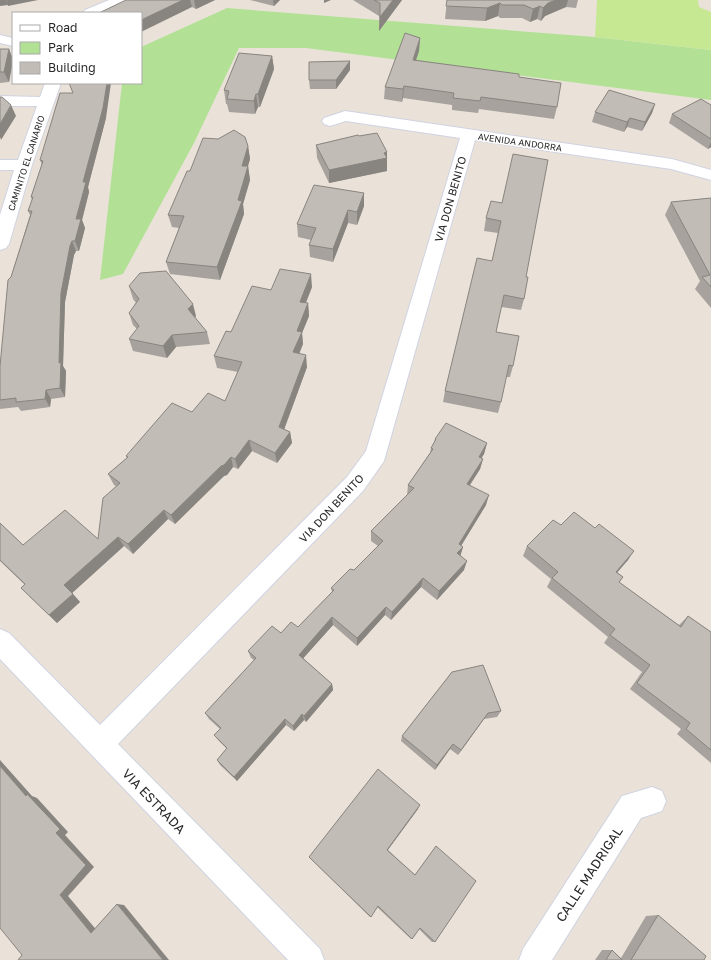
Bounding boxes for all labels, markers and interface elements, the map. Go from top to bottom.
legend [12,12,142,84]
text: Road [48,20,77,35]
text: Park [48,40,74,55]
text: Building [48,60,96,75]
street label: CAMINITO EL CANARIO [5,114,47,212]
street label: AVENIDA ANDORRA [477,131,563,153]
street label: VIA DON BENITO [432,155,468,243]
street label: VIA DON BENITO [296,471,366,545]
street label: VIA ESTRADA [119,765,189,837]
street label: CALLE MADRIGAL [552,823,626,925]

